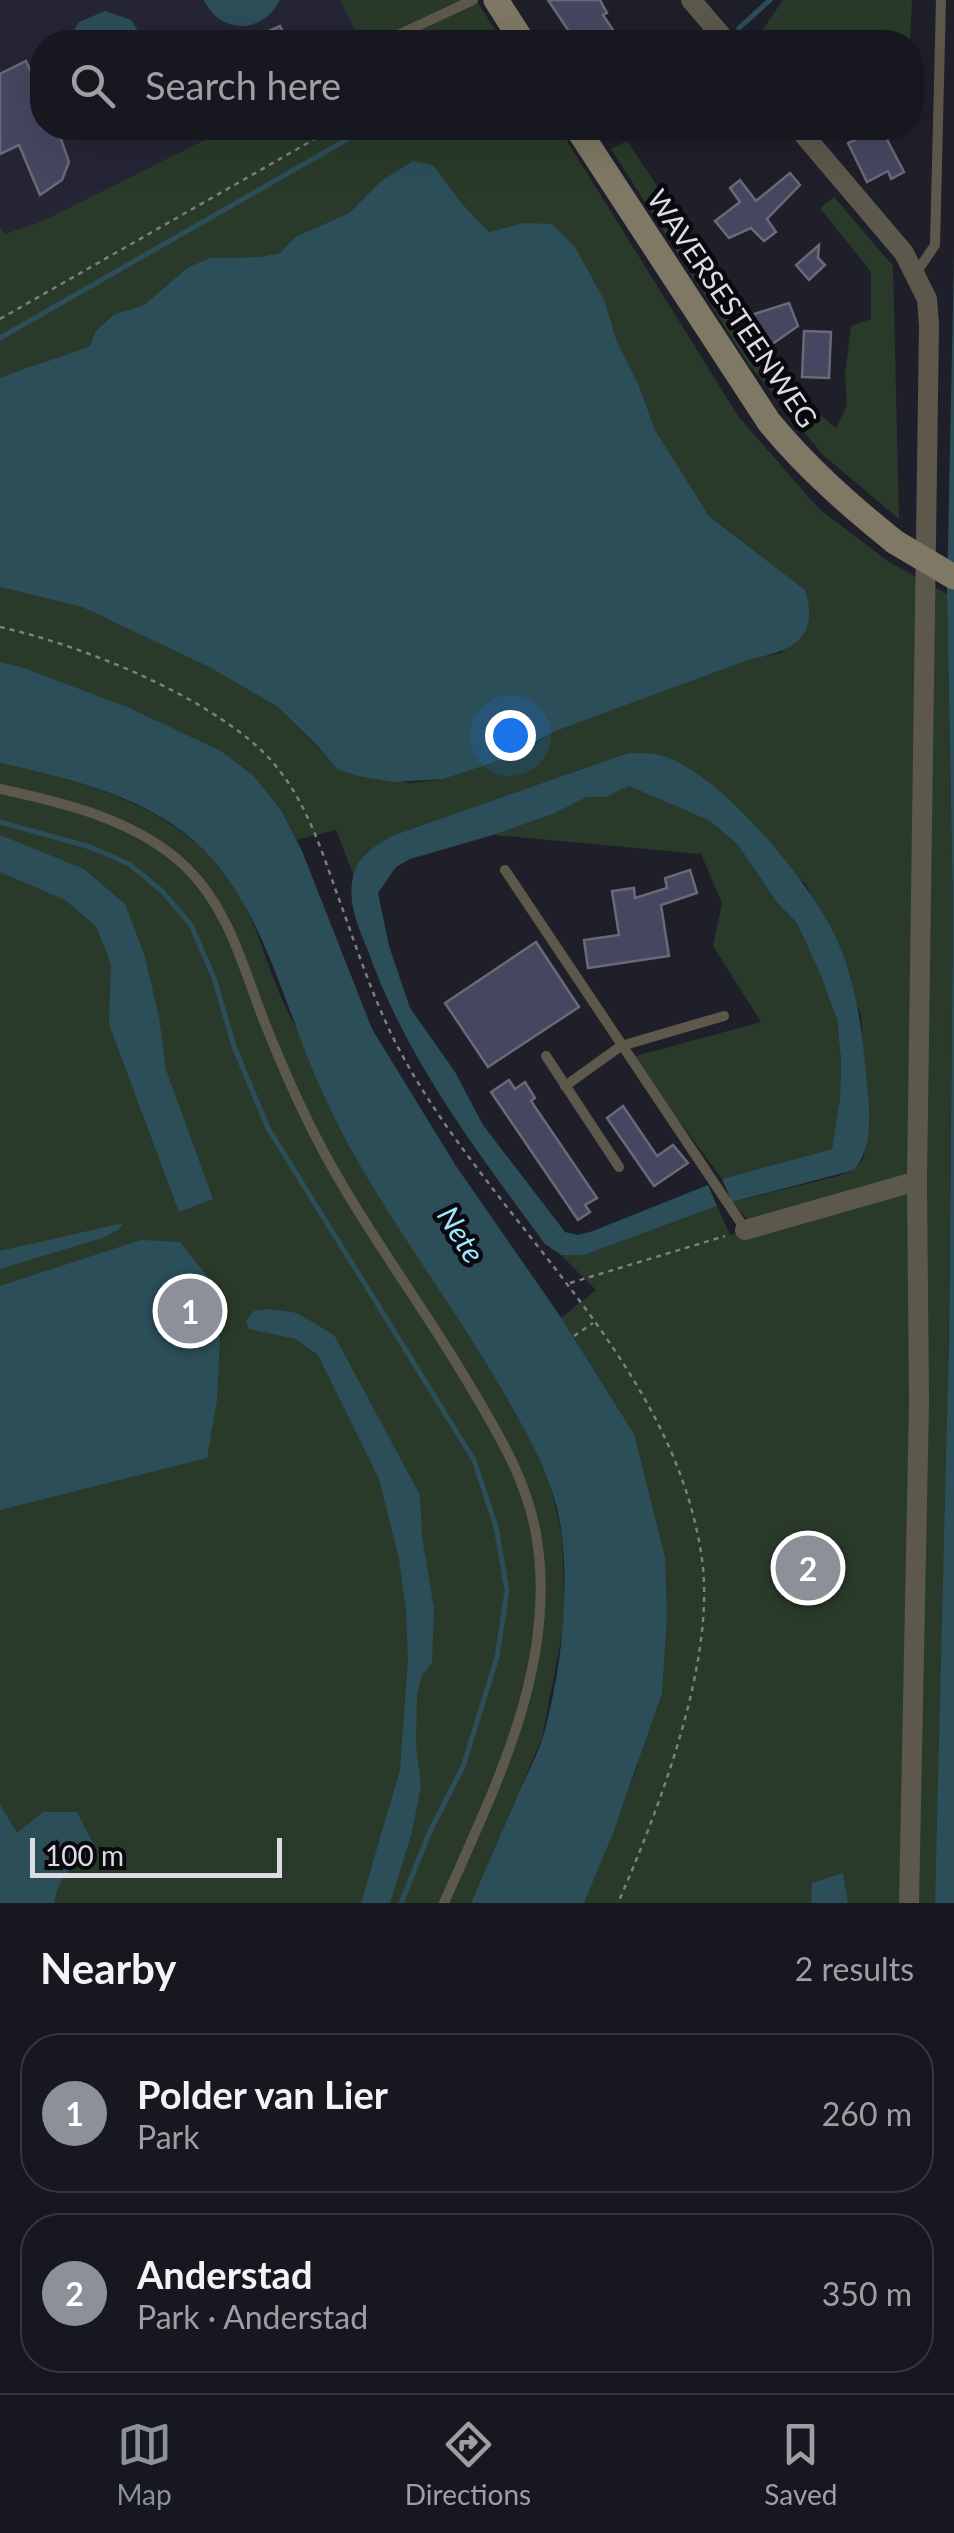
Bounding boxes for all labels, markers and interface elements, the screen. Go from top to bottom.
search box [30,30,924,140]
icon: search [65,58,120,113]
text: Search here [145,62,341,108]
street label: WAVERSESTEENWEG [641,182,825,434]
your location [485,710,536,761]
water label: Nete [431,1199,493,1269]
pin: 1 [158,1274,222,1348]
pin: 2 [776,1530,840,1606]
scale bar [30,1833,282,1878]
text: 100 m [45,1838,124,1872]
text: Nearby [40,1943,177,1993]
text: 2 results [795,1949,914,1988]
text: Polder van Lier [137,2071,388,2117]
text: 1 [65,2094,84,2133]
text: 260 m [822,2094,912,2133]
text: Park [137,2117,200,2156]
text: Anderstad [137,2251,312,2297]
text: 2 [65,2274,84,2313]
text: 350 m [822,2274,912,2313]
text: Park · Anderstad [137,2297,368,2336]
tab: Map [117,2417,172,2511]
tab: Directions [405,2417,531,2511]
tab: Saved [764,2417,837,2511]

